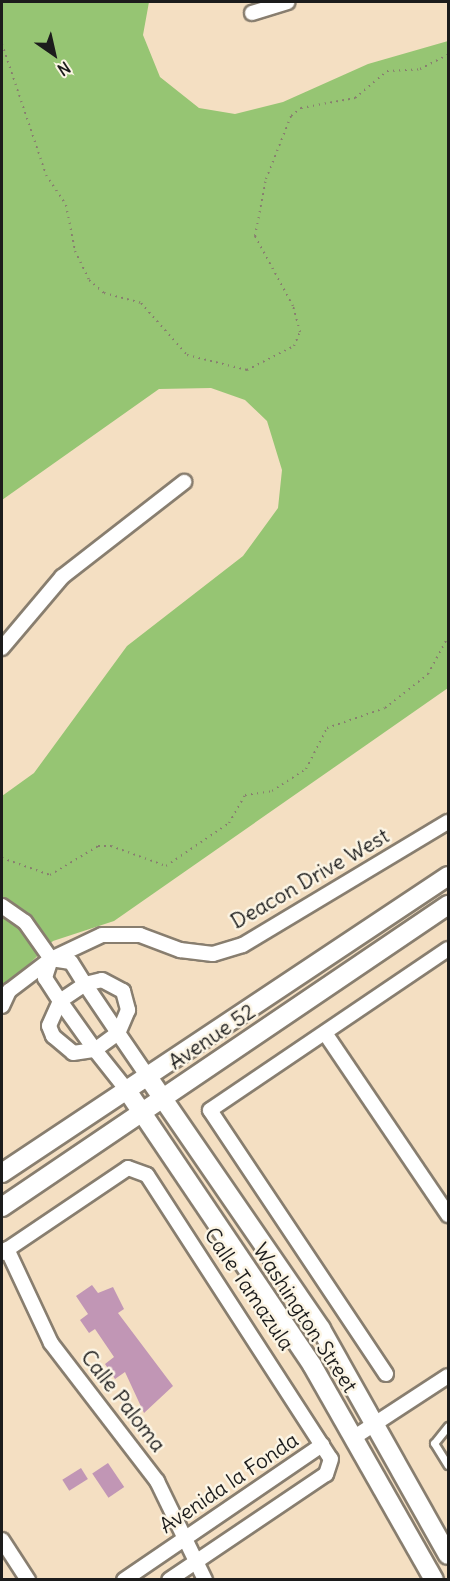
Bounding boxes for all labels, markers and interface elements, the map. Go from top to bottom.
north arrow [24,24,84,84]
text: N [54,58,74,80]
street label: Deacon Drive West [226,823,394,935]
street label: Avenue 52 [164,999,260,1075]
street label: Calle Tamazula [199,1223,299,1355]
street label: Washington Street [247,1239,363,1397]
street label: Calle Paloma [75,1345,171,1457]
street label: Avenida la Fonda [155,1427,303,1539]

